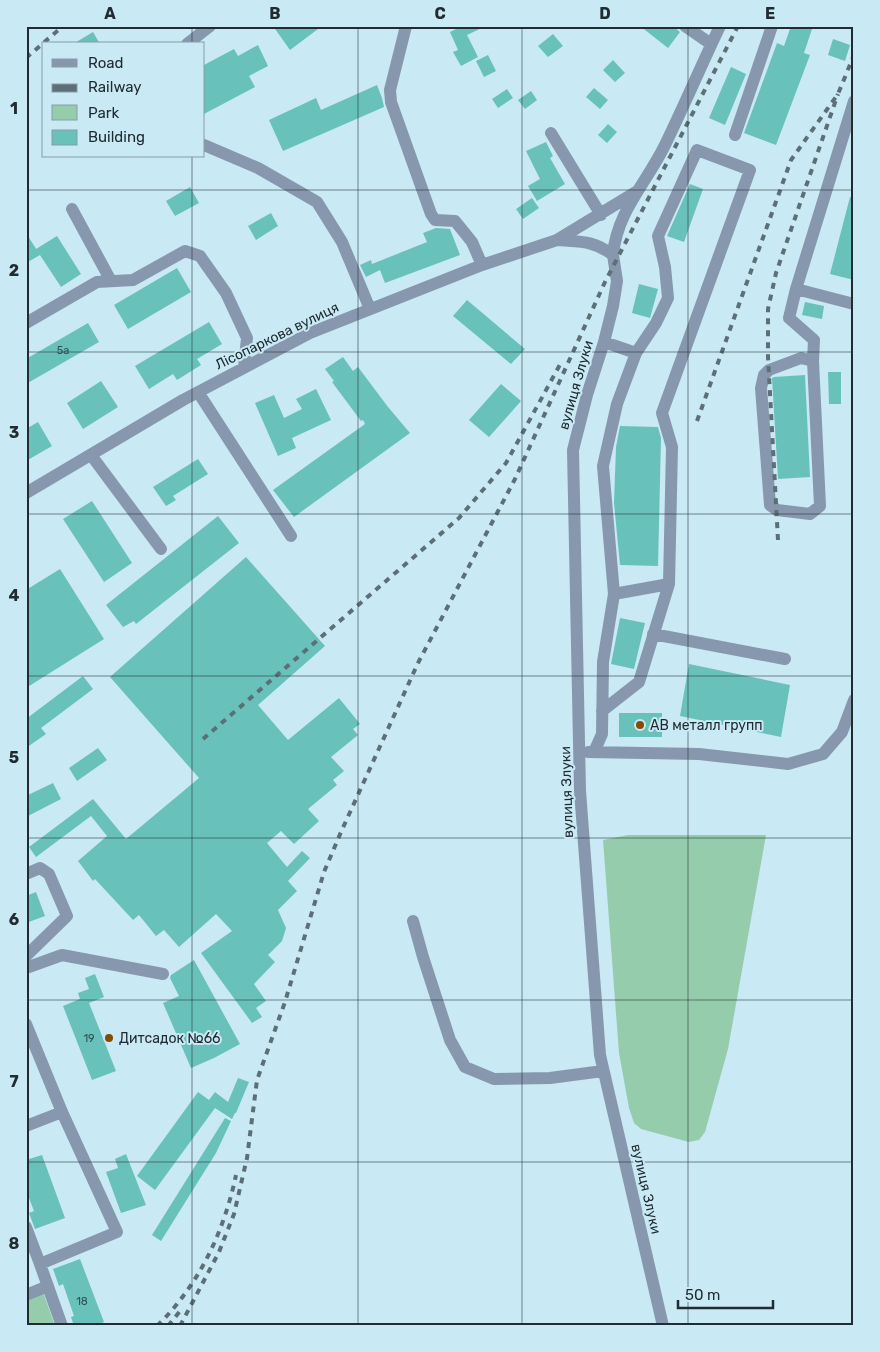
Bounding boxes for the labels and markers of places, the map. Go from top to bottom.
place label: АВ металл групп [650,717,762,734]
marker: АВ металл групп [634,719,646,731]
place label: Дитсадок №66 [119,1030,221,1047]
marker: Дитсадок №66 [103,1032,115,1044]

